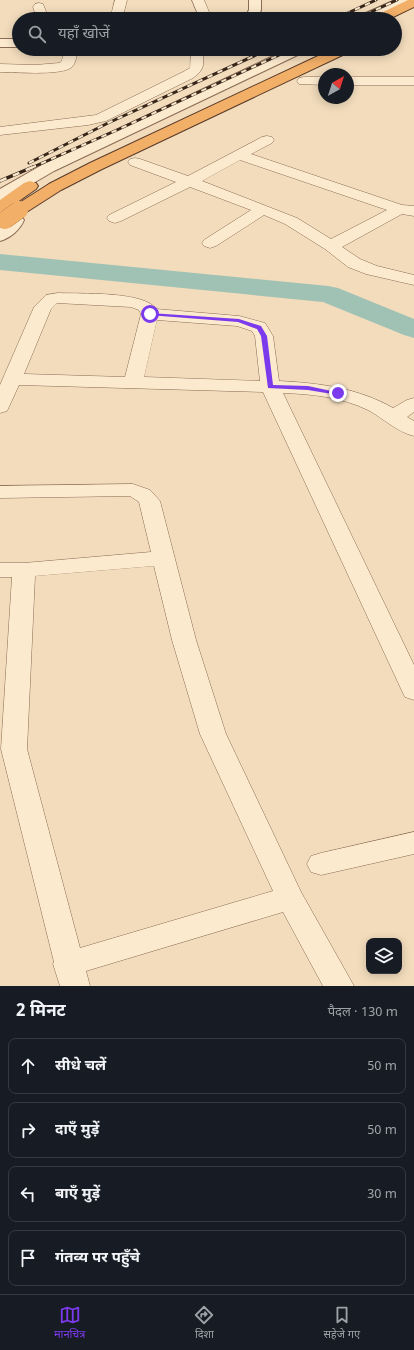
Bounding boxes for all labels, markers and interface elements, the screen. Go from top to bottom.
search box [12,12,402,56]
icon: search [26,23,48,45]
text: यहाँ खोजें [58,25,110,44]
north arrow [318,68,354,104]
route start [141,305,159,323]
route end [329,384,347,402]
map controls [366,938,402,974]
button: layers [366,938,402,974]
text: 2 मिनट [16,1001,66,1023]
text: पैदल · 130 m [328,1004,398,1021]
icon: ahead [17,1055,39,1077]
text: सीधे चलें [55,1057,106,1076]
text: 50 m [367,1058,397,1075]
icon: right [17,1119,39,1141]
text: दाएँ मुड़ें [55,1121,99,1140]
text: 50 m [367,1122,397,1139]
icon: left [17,1183,39,1205]
text: बाएँ मुड़ें [55,1185,100,1204]
text: 30 m [367,1186,397,1203]
icon: arrive [17,1247,39,1269]
text: गंतव्य पर पहुँचे [55,1249,140,1268]
tab: मानचित्र [54,1304,85,1342]
tab: दिशा [193,1304,215,1342]
tab: सहेजे गए [323,1304,360,1342]

